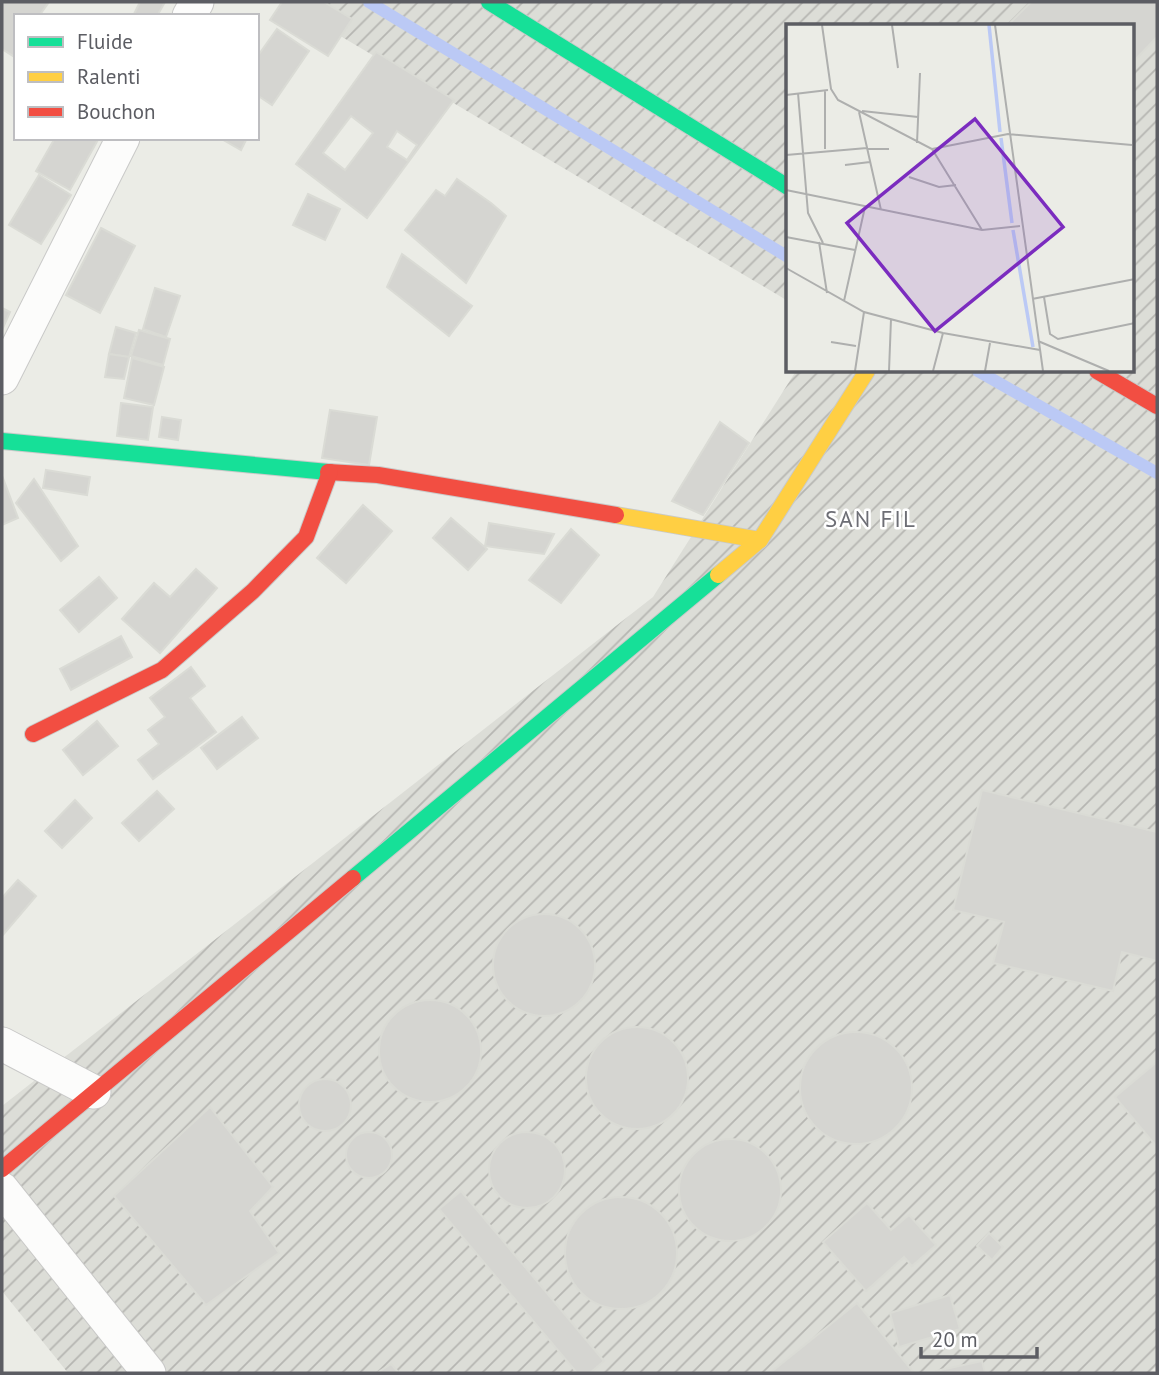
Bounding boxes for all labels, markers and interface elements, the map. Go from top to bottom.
legend [14,14,259,140]
inset map [786,24,1134,373]
text: Fluide [77,28,133,55]
text: Ralenti [77,63,141,90]
text: Bouchon [77,98,156,125]
district label: SAN FIL [825,504,917,533]
scale bar [921,1316,1036,1360]
text: 20 m [932,1326,978,1353]

